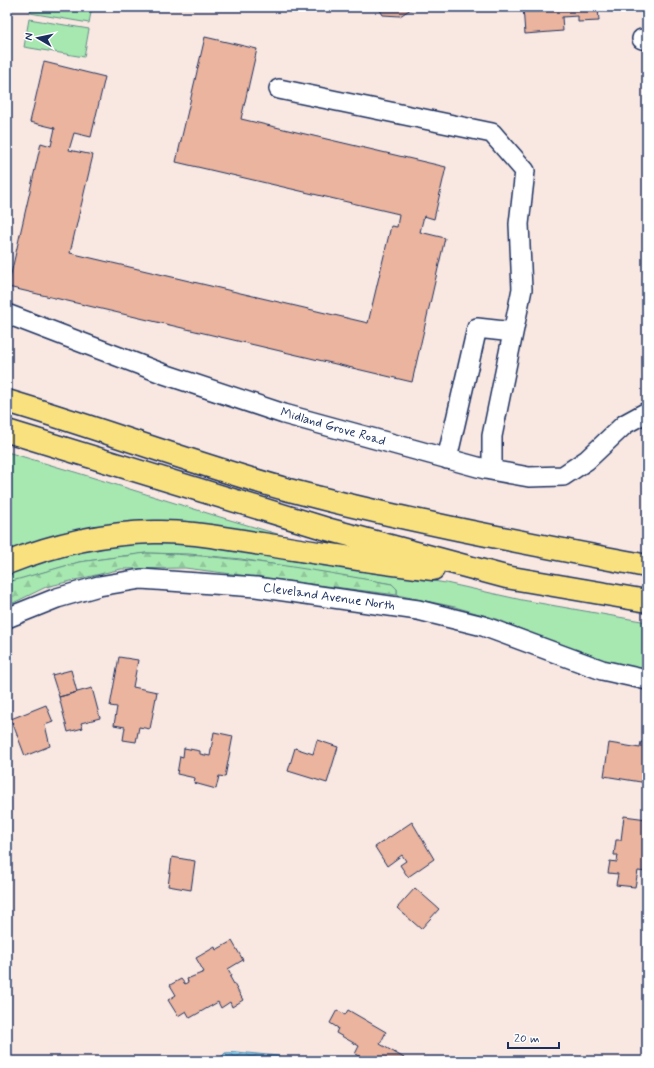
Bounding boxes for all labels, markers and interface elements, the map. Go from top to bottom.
north arrow [18,18,58,58]
text: N [22,32,37,41]
street label: Midland Grove Road [278,404,388,450]
street label: Cleveland Avenue North [262,579,396,615]
scale bar [508,1024,559,1050]
text: 20 m [514,1031,540,1047]

